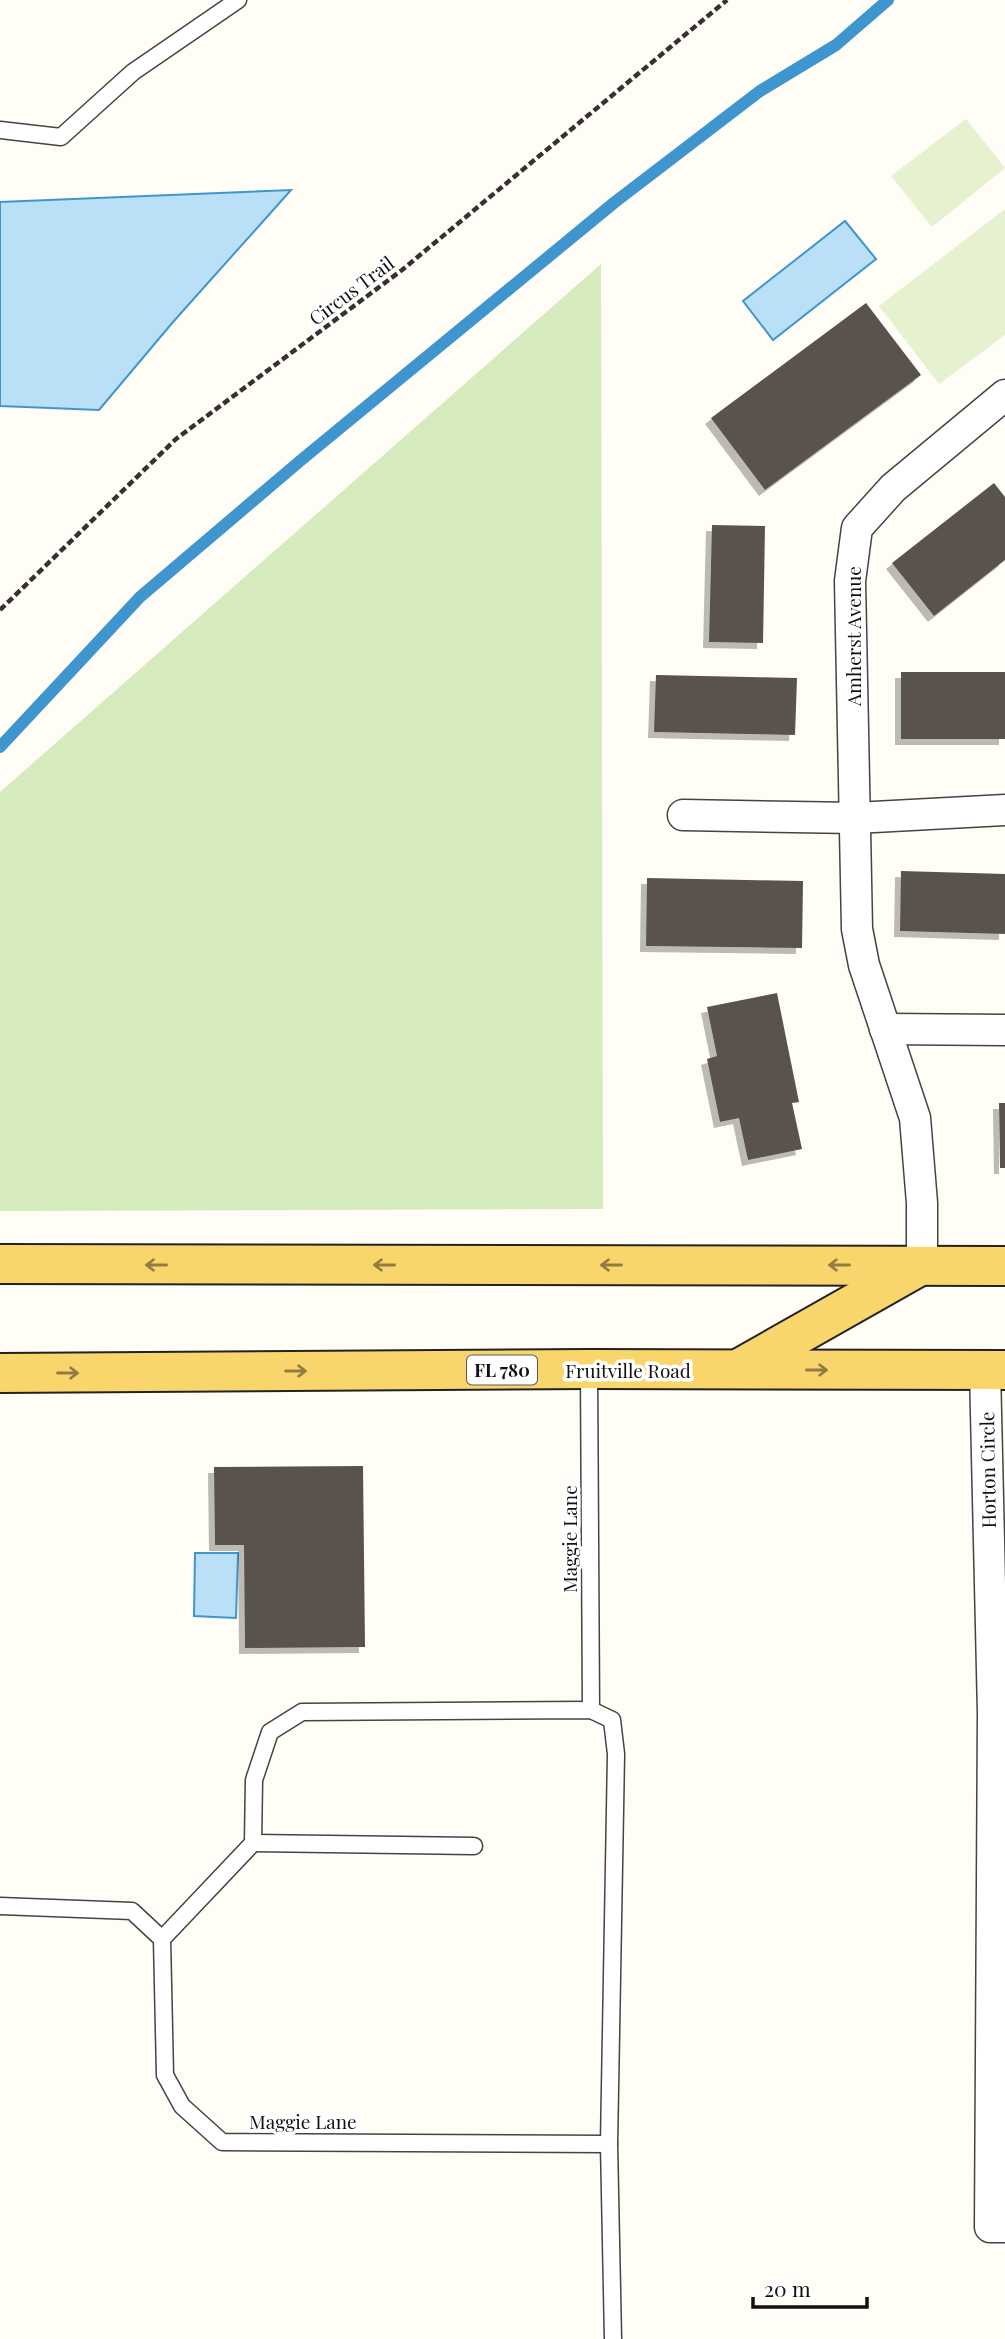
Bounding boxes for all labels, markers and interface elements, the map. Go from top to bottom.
street label: Circus Trail [303,249,399,331]
street label: Amherst Avenue [840,566,866,707]
one-way arrow [145,1258,168,1272]
one-way arrow [373,1258,396,1272]
one-way arrow [600,1258,623,1272]
one-way arrow [828,1258,851,1272]
road number: FL 780 [467,1356,537,1385]
street label: Fruitville Road [565,1357,691,1383]
one-way arrow [805,1363,828,1377]
one-way arrow [284,1364,307,1378]
one-way arrow [56,1366,79,1380]
street label: Horton Circle [973,1411,1001,1529]
street label: Maggie Lane [556,1485,582,1593]
street label: Maggie Lane [249,2108,357,2134]
scale bar [753,2266,867,2310]
text: 20 m [764,2274,811,2302]

